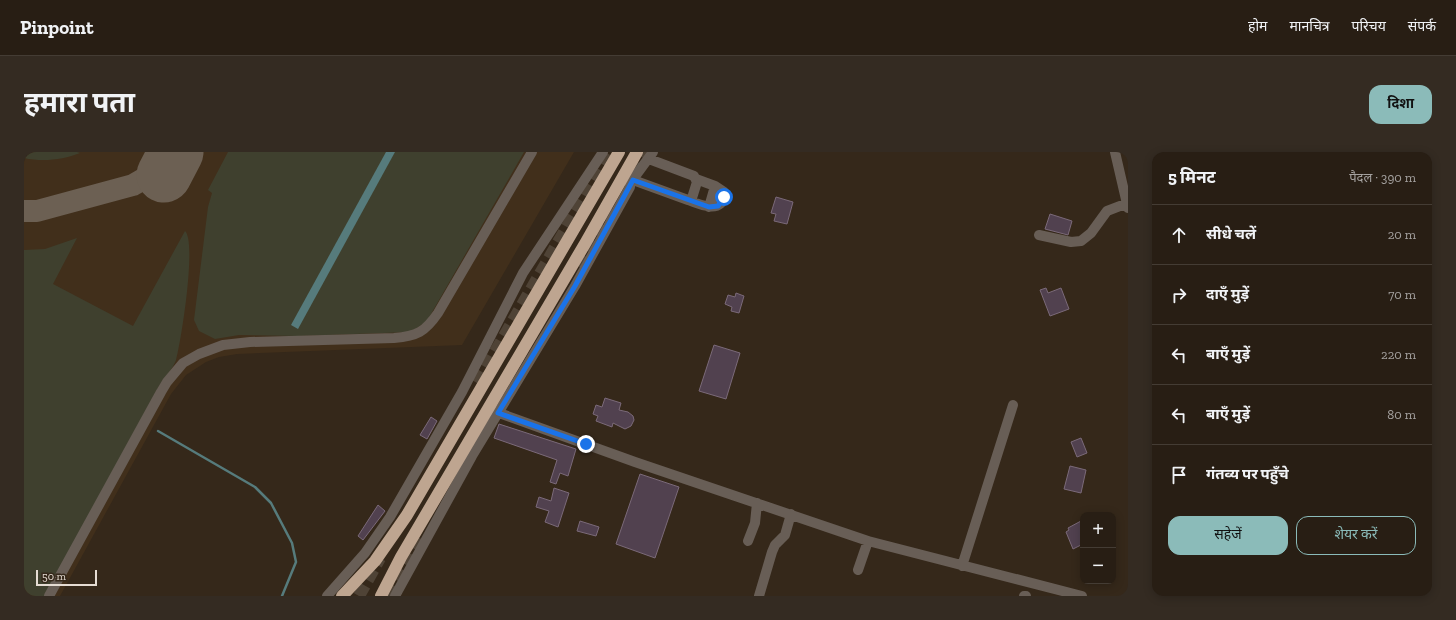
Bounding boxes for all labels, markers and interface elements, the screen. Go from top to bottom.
text: Pinpoint [20,16,94,39]
text: होम [1248,18,1267,35]
text: मानचित्र [1289,18,1330,35]
text: परिचय [1352,18,1386,35]
text: संपर्क [1408,18,1436,35]
button: दिशा [1369,85,1432,124]
text: हमारा पता [24,86,135,119]
text: 5 मिनट [1168,167,1216,187]
text: पैदल · 390 m [1349,170,1416,185]
route start [715,188,733,206]
icon: ahead [1168,224,1190,246]
text: सीधे चलें [1206,225,1256,243]
text: 20 m [1388,227,1416,242]
icon: right [1168,284,1190,306]
text: दाएँ मुड़ें [1206,285,1249,303]
text: 70 m [1388,287,1416,302]
icon: left [1168,344,1190,366]
text: बाएँ मुड़ें [1206,345,1250,363]
text: 220 m [1381,347,1416,362]
icon: left [1168,404,1190,426]
text: बाएँ मुड़ें [1206,405,1250,423]
text: 80 m [1387,407,1416,422]
route end [577,435,595,453]
icon: arrive [1168,464,1190,486]
text: गंतव्य पर पहुँचे [1206,465,1289,483]
map controls [1080,512,1116,584]
button: + [1080,512,1116,548]
button: सहेजें [1168,516,1288,555]
button: शेयर करें [1296,516,1416,555]
button: − [1080,548,1116,584]
scale bar [36,568,97,587]
text: 50 m [42,570,66,583]

